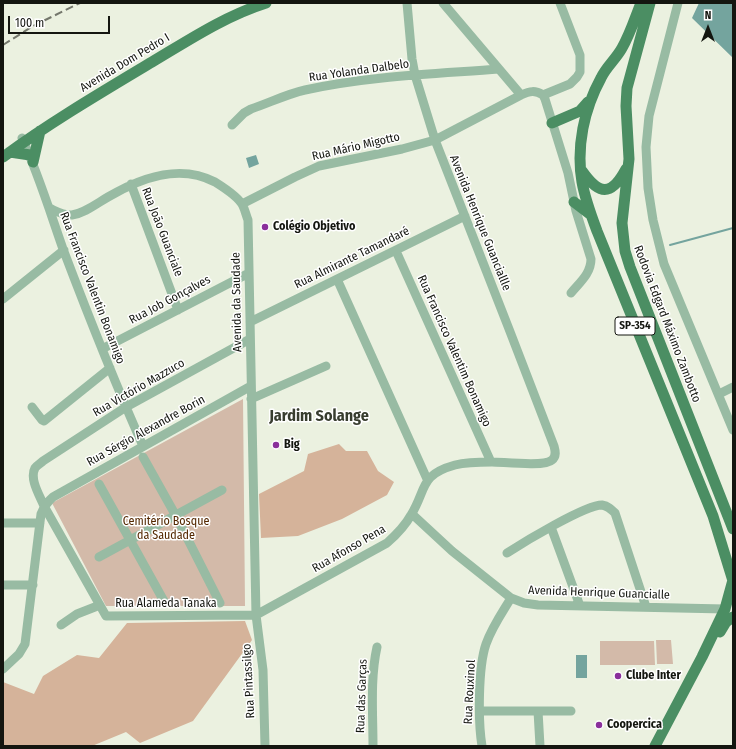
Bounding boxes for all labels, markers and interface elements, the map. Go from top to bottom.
scale bar [10,8,112,34]
north arrow [688,8,728,48]
text: N [705,9,711,22]
text: 100 m [15,16,44,30]
street label: Avenida Dom Pedro I [78,31,172,95]
street label: Rua Yolanda Dalbelo [308,57,410,85]
street label: Rua Mário Migotto [311,130,401,164]
street label: Avenida Henrique Guanciallle [446,153,514,293]
street label: Rua João Guanciale [138,185,186,279]
street label: Rua Francisco Valentin Bonamigo [56,210,128,366]
place label: Colégio Objetivo [273,220,355,234]
marker: Colégio Objetivo [260,222,270,232]
street label: Rua Almirante Tamandaré [292,224,412,292]
street label: Rodovia Edgard Máximo Zambotto [630,243,704,405]
street label: Avenida da Saudade [229,252,245,352]
street label: Rua Job Gonçalves [127,273,213,327]
street label: Rua Francisco Valentim Bonamigo [414,273,494,429]
road number: SP-354 [615,317,655,335]
street label: Rua Victório Mazzuco [91,356,187,420]
street label: Rua Sérgio Alexandre Borin [84,392,208,470]
district label: Jardim Solange [269,407,369,427]
place label: Big [284,438,300,452]
marker: Big [271,440,281,450]
park label: Cemitério Bosque da Saudade [123,515,209,543]
street label: Rua Afonso Pena [310,522,388,576]
street label: Avenida Henrique Guancialle [528,583,670,603]
street label: Rua Alameda Tanaka [115,597,217,611]
street label: Rua Pintassilgo [240,643,258,719]
street label: Rua das Garças [354,659,370,733]
street label: Rua Rouxinol [461,659,479,725]
place label: Clube Inter [626,669,681,683]
marker: Clube Inter [613,671,623,681]
place label: Coopercica [607,718,662,732]
marker: Coopercica [594,720,604,730]

